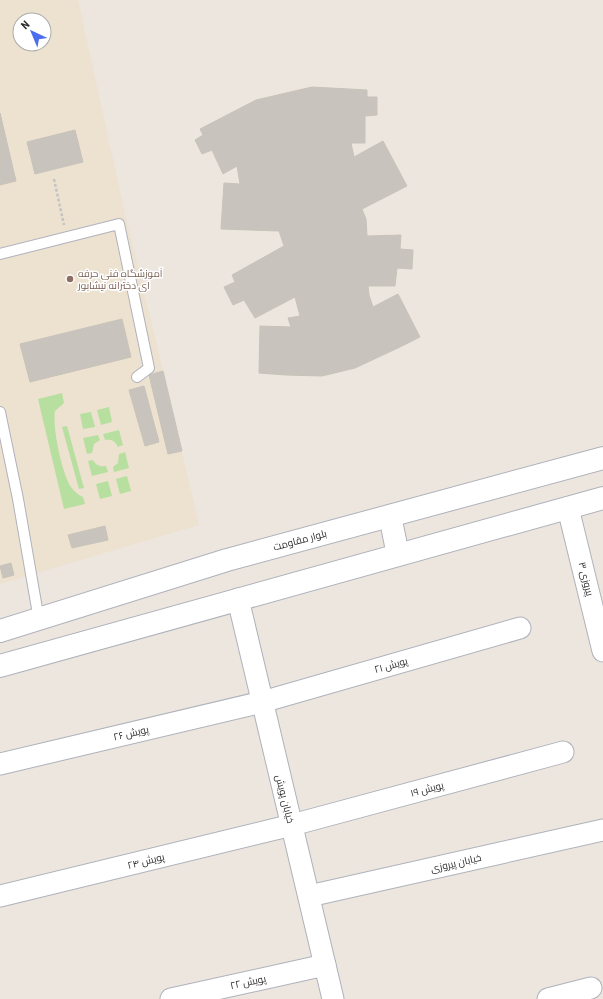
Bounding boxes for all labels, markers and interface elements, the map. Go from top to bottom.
north arrow [12,12,52,52]
text: N [18,18,33,32]
place label: آموزشگاه فنی حرفه ای دخترانه نیشابور [77,268,163,292]
marker: آموزشگاه فنی حرفه ای دخترانه نیشابور [65,274,75,284]
street label: بلوار مقاومت [272,528,328,552]
street label: پیروزی ۳ [575,561,596,598]
street label: پویش ۲۱ [373,655,410,676]
street label: پویش ۲۶ [112,724,150,743]
street label: خیابان پویش [273,774,296,825]
street label: پویش ۱۹ [409,779,445,800]
street label: پویش ۲۴ [126,851,166,872]
street label: خیابان پیروزی [430,852,483,875]
street label: پویش ۲۲ [229,973,267,992]

